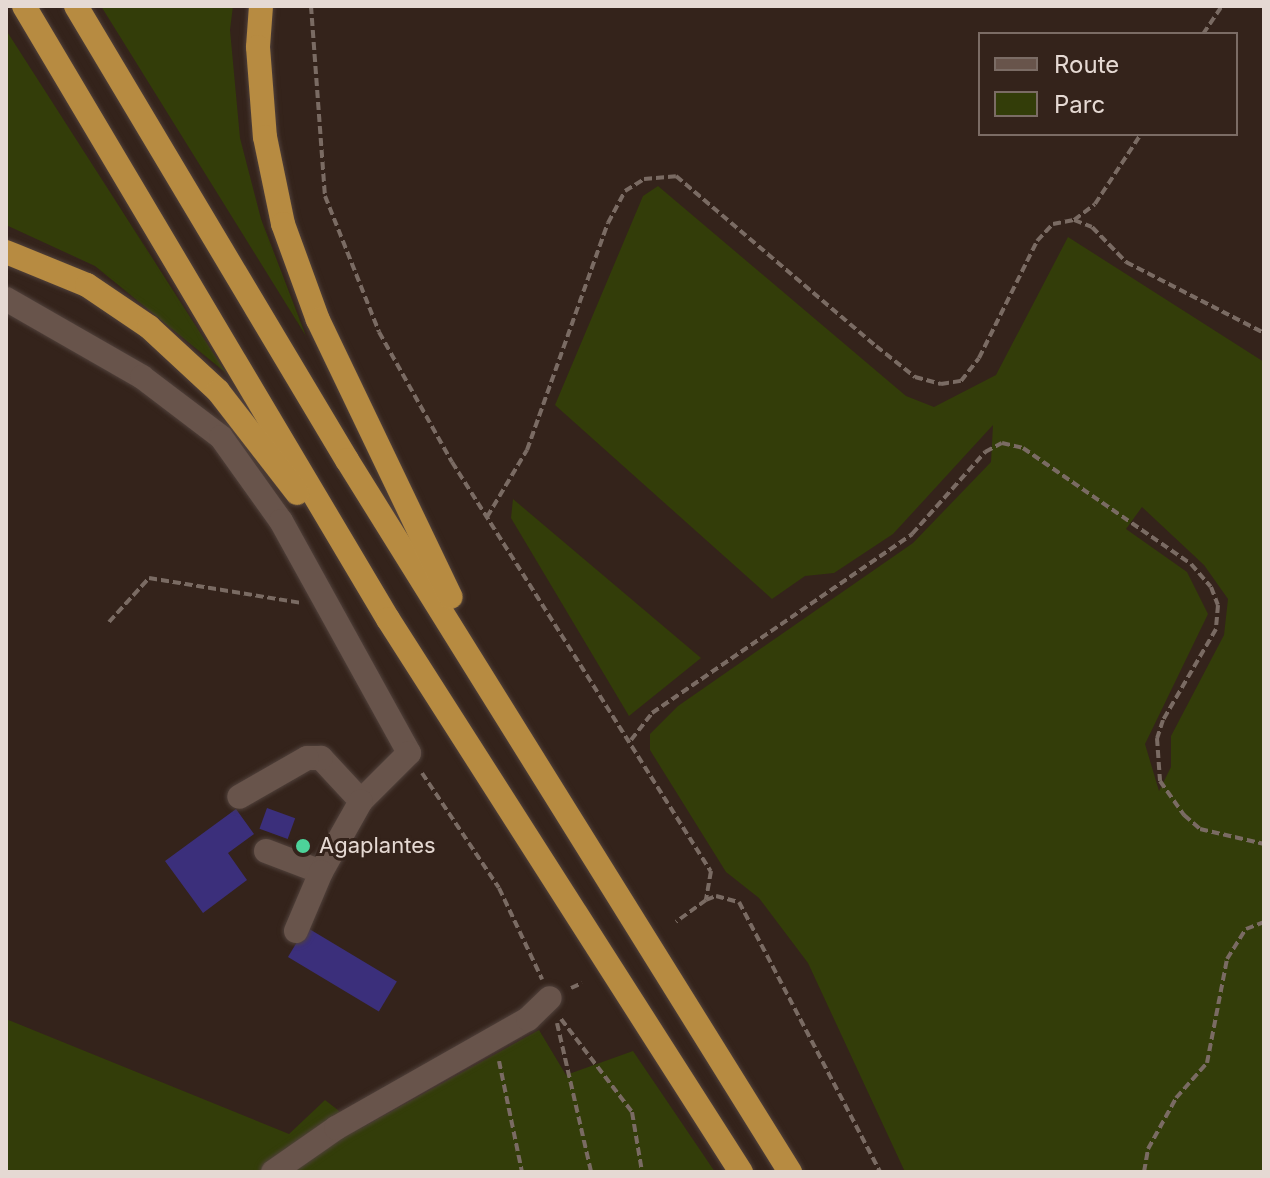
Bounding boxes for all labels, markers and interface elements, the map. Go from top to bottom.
legend [978,32,1238,136]
text: Route [1054,50,1119,79]
text: Parc [1054,90,1105,119]
place label: Agaplantes [319,833,436,859]
marker: Agaplantes [294,837,312,855]

